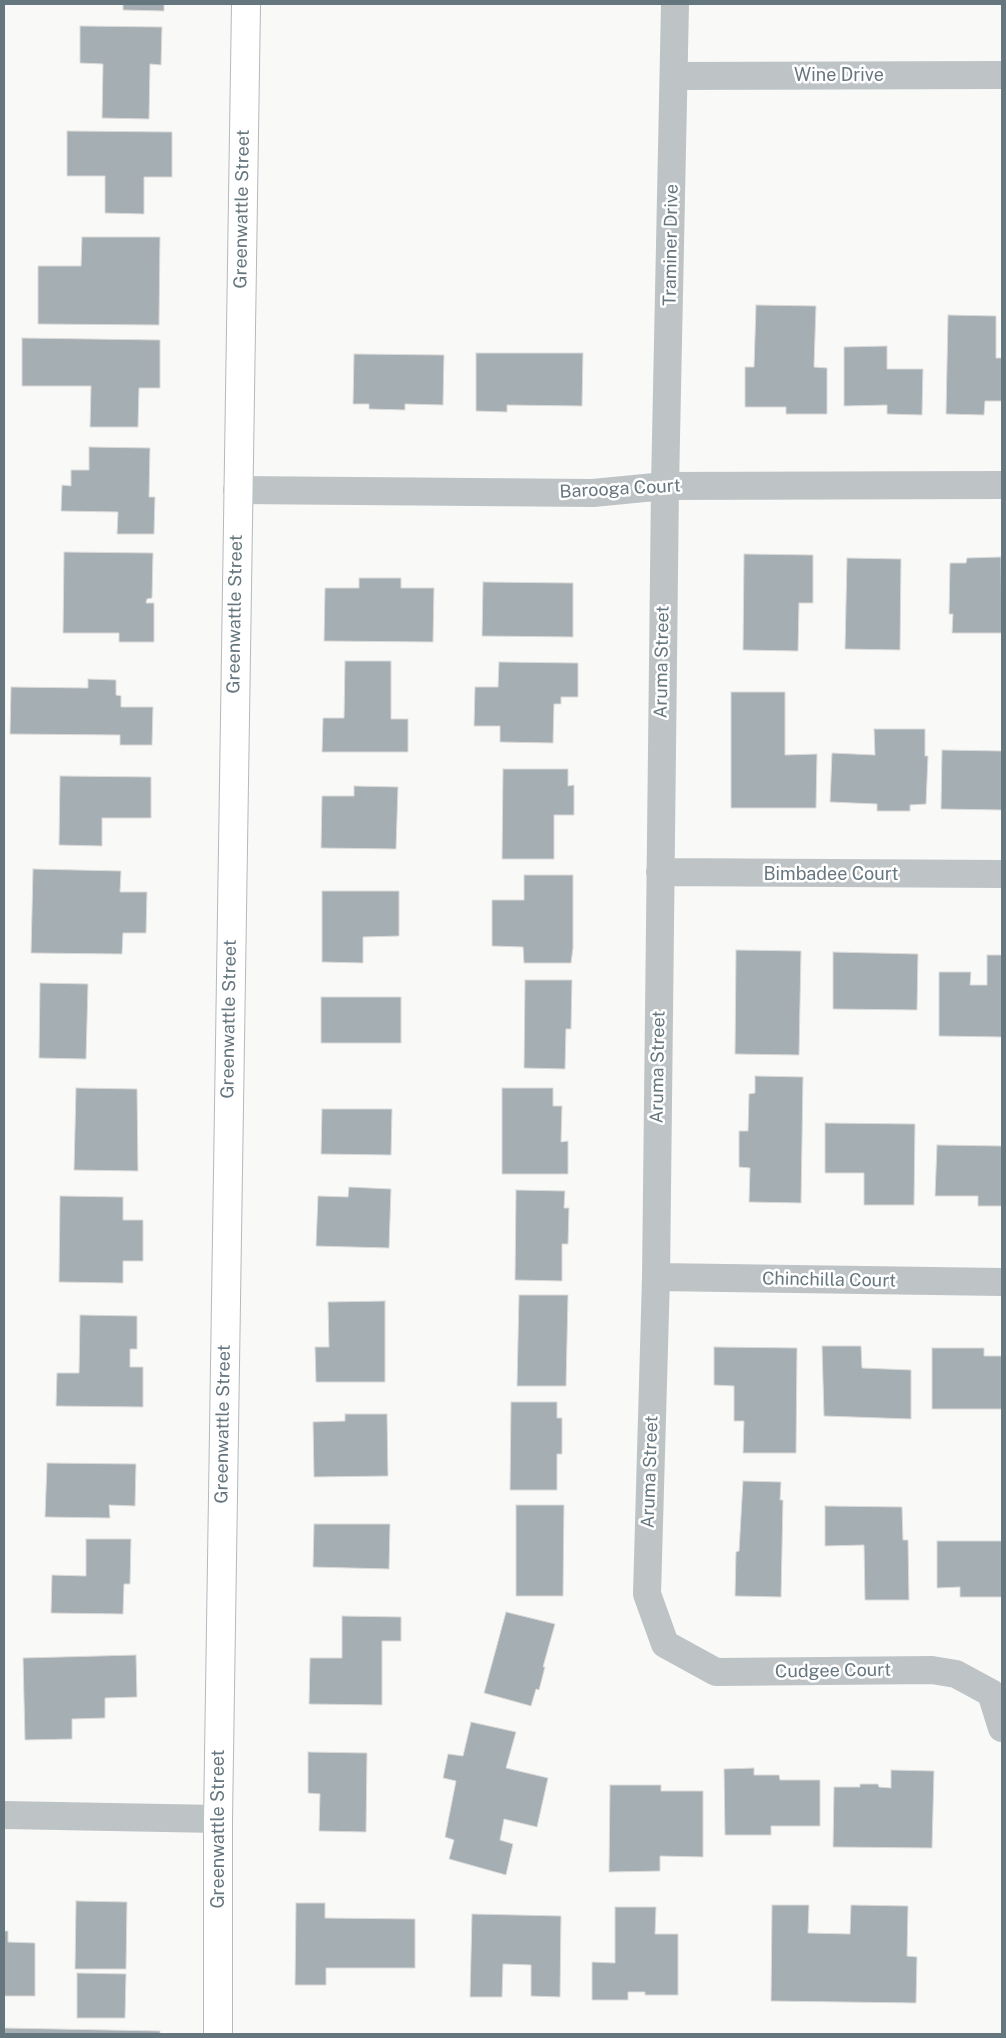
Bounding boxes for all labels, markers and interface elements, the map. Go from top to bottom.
street label: Wine Drive [794,64,884,86]
street label: Greenwattle Street [230,129,254,289]
street label: Traminer Drive [659,184,683,306]
street label: Barooga Court [559,475,681,503]
street label: Greenwattle Street [223,534,247,694]
street label: Aruma Street [650,605,674,719]
street label: Bimbadee Court [763,863,899,885]
street label: Greenwattle Street [217,939,241,1099]
street label: Aruma Street [646,1010,670,1124]
street label: Chinchilla Court [762,1268,896,1292]
street label: Greenwattle Street [211,1344,235,1504]
street label: Aruma Street [637,1415,663,1529]
street label: Cudgee Court [775,1659,891,1683]
street label: Greenwattle Street [207,1749,229,1909]

